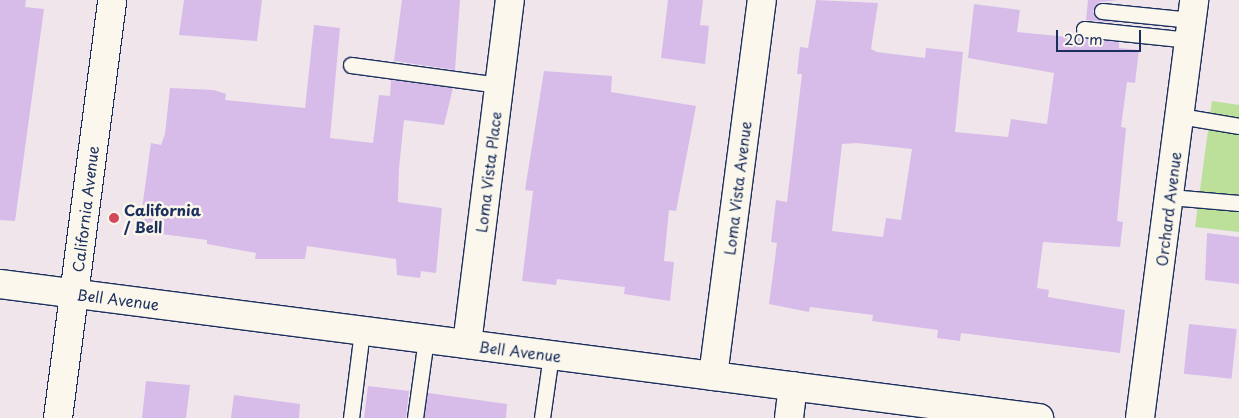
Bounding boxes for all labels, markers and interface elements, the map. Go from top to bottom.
scale bar [1059,20,1144,52]
text: 20 m [1064,27,1103,50]
street label: Loma Vista Place [472,110,504,234]
street label: Loma Vista Avenue [720,119,754,257]
street label: California Avenue [68,144,102,274]
street label: Orchard Avenue [1152,150,1184,268]
place label: California / Bell [124,200,201,235]
marker: California / Bell [108,212,120,224]
street label: Bell Avenue [76,285,160,313]
street label: Bell Avenue [478,337,562,365]

